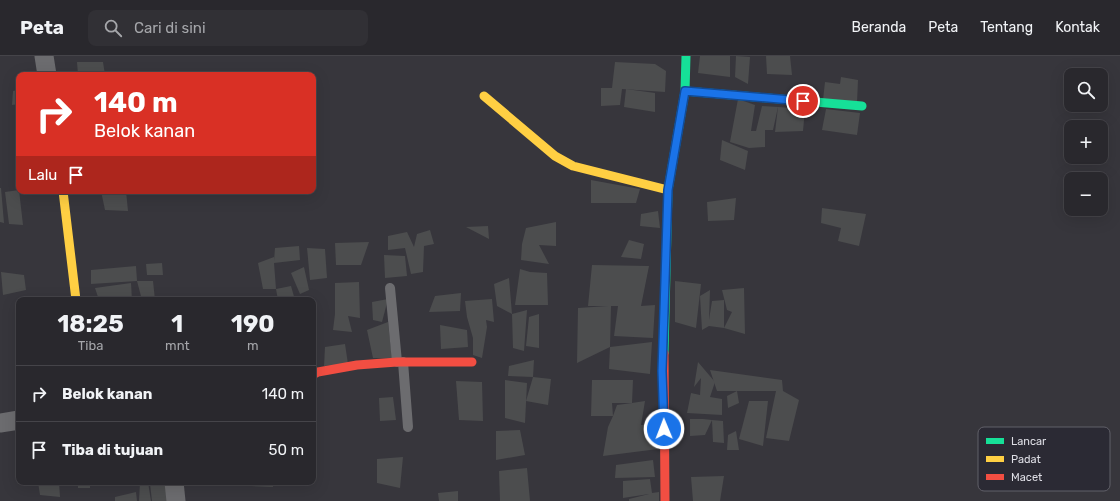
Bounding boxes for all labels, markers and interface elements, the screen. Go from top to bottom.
search box [88,10,368,46]
text: Peta [20,16,64,39]
icon: search [102,17,124,39]
text: Cari di sini [134,19,206,37]
text: Beranda [852,19,906,36]
text: Peta [928,19,958,36]
text: Tentang [980,19,1033,36]
text: Kontak [1055,19,1100,36]
map controls [1064,68,1108,216]
button: search [1064,68,1108,112]
pin [786,84,820,118]
text: 140 m [94,86,178,119]
icon: right [28,88,80,140]
icon: arrive [792,90,814,112]
text: Belok kanan [94,120,195,142]
button: + [1064,120,1108,164]
icon: arrive [65,164,87,186]
text: Lalu [28,166,57,184]
button: − [1064,172,1108,216]
text: 18:25 [57,310,124,338]
text: 1 [171,310,183,338]
text: 190 [231,310,275,338]
text: Tiba [78,338,103,353]
text: mnt [165,338,190,353]
text: m [247,338,259,353]
icon: right [28,383,50,405]
text: Belok kanan [62,385,152,403]
text: 140 m [262,385,304,403]
position arrow [643,408,685,450]
legend [978,427,1110,491]
text: Lancar [1011,435,1047,448]
icon: arrive [28,439,50,461]
text: Tiba di tujuan [62,441,163,459]
text: 50 m [269,441,304,459]
text: Padat [1011,453,1042,466]
text: Macet [1011,471,1043,484]

